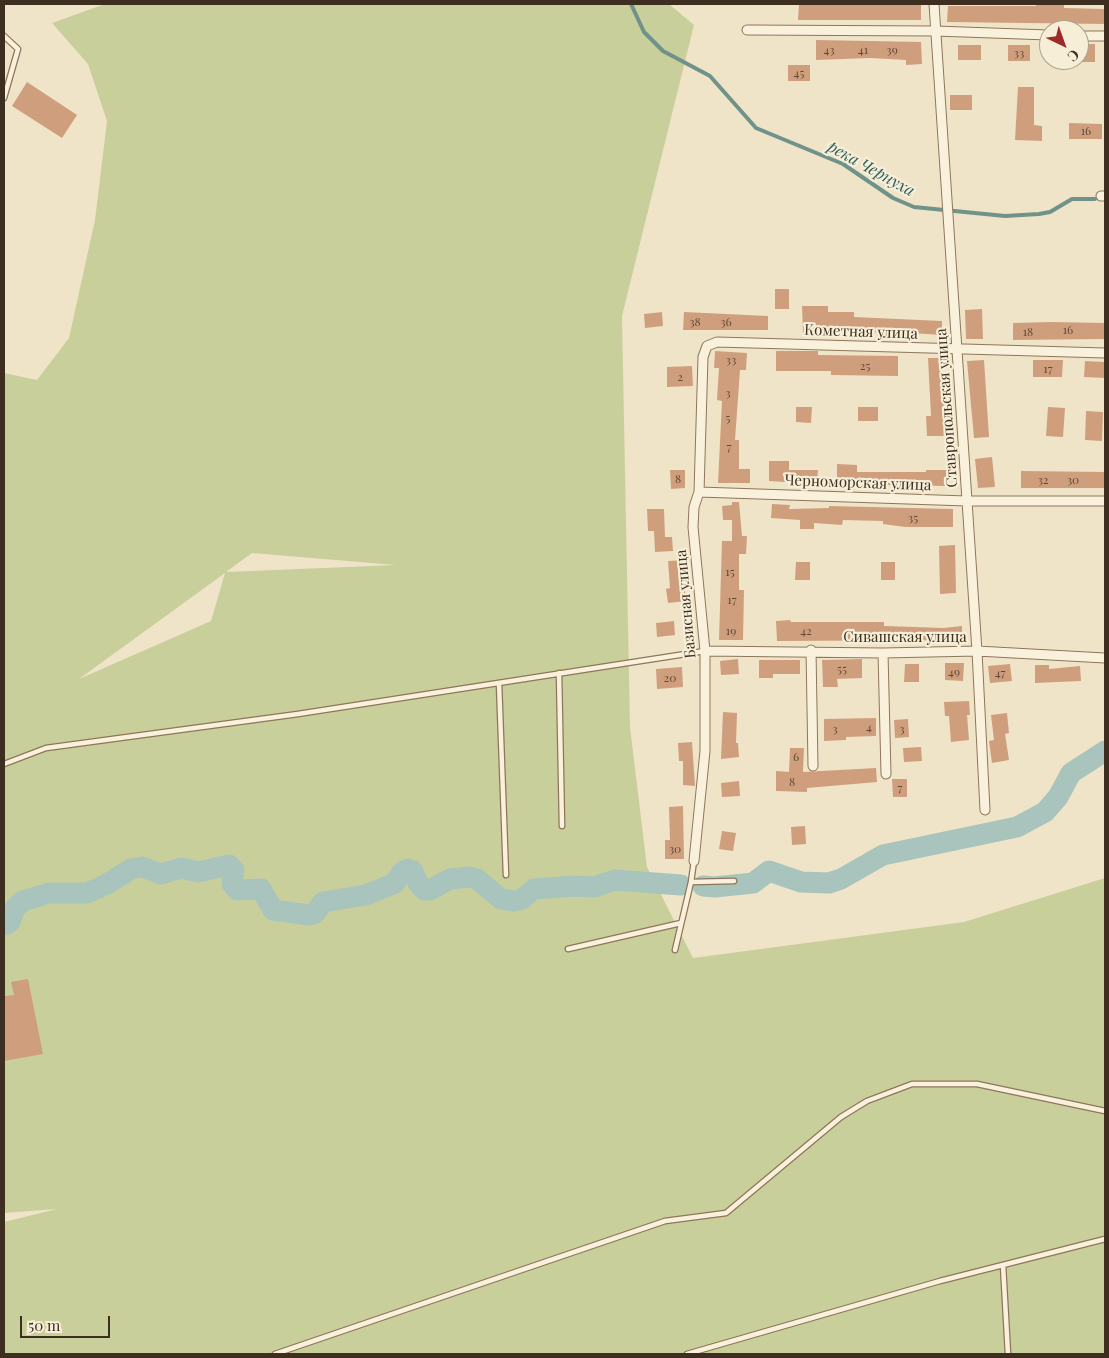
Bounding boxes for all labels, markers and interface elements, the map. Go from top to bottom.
north arrow [1039,20,1089,70]
house number: 43 [823,43,835,57]
house number: 41 [858,43,868,57]
house number: 39 [886,43,898,57]
text: С [1064,45,1084,66]
house number: 33 [1014,46,1024,60]
house number: 45 [794,66,804,80]
house number: 16 [1081,124,1091,138]
water label: река Чернуха [824,137,918,201]
house number: 38 [689,315,701,329]
house number: 36 [720,315,732,329]
street label: Кометная улица [804,321,918,343]
house number: 16 [1063,323,1073,337]
house number: 18 [1023,325,1033,339]
street label: Ставропольская улица [932,328,962,488]
house number: 33 [726,353,736,367]
house number: 25 [860,359,870,373]
house number: 17 [1043,362,1053,376]
house number: 2 [677,370,683,384]
house number: 3 [725,386,731,400]
house number: 5 [726,411,730,425]
house number: 7 [727,440,731,454]
street label: Черноморская улица [784,471,932,495]
house number: 8 [675,472,681,486]
house number: 32 [1037,473,1049,487]
house number: 30 [1067,473,1079,487]
house number: 35 [908,511,918,525]
street label: Базисная улица [672,549,700,659]
house number: 15 [725,565,735,579]
house number: 17 [727,593,737,607]
house number: 19 [726,624,736,638]
house number: 42 [800,624,812,638]
street label: Сивашская улица [843,628,967,646]
house number: 55 [837,662,847,676]
house number: 49 [948,665,960,679]
house number: 47 [995,666,1005,680]
house number: 20 [664,671,676,685]
house number: 4 [866,720,872,734]
house number: 3 [832,722,838,736]
house number: 3 [899,722,905,736]
house number: 6 [793,750,799,764]
house number: 8 [789,775,795,789]
house number: 7 [898,781,902,795]
house number: 30 [669,842,681,856]
scale bar [22,1306,112,1338]
text: 50 m [28,1315,60,1335]

